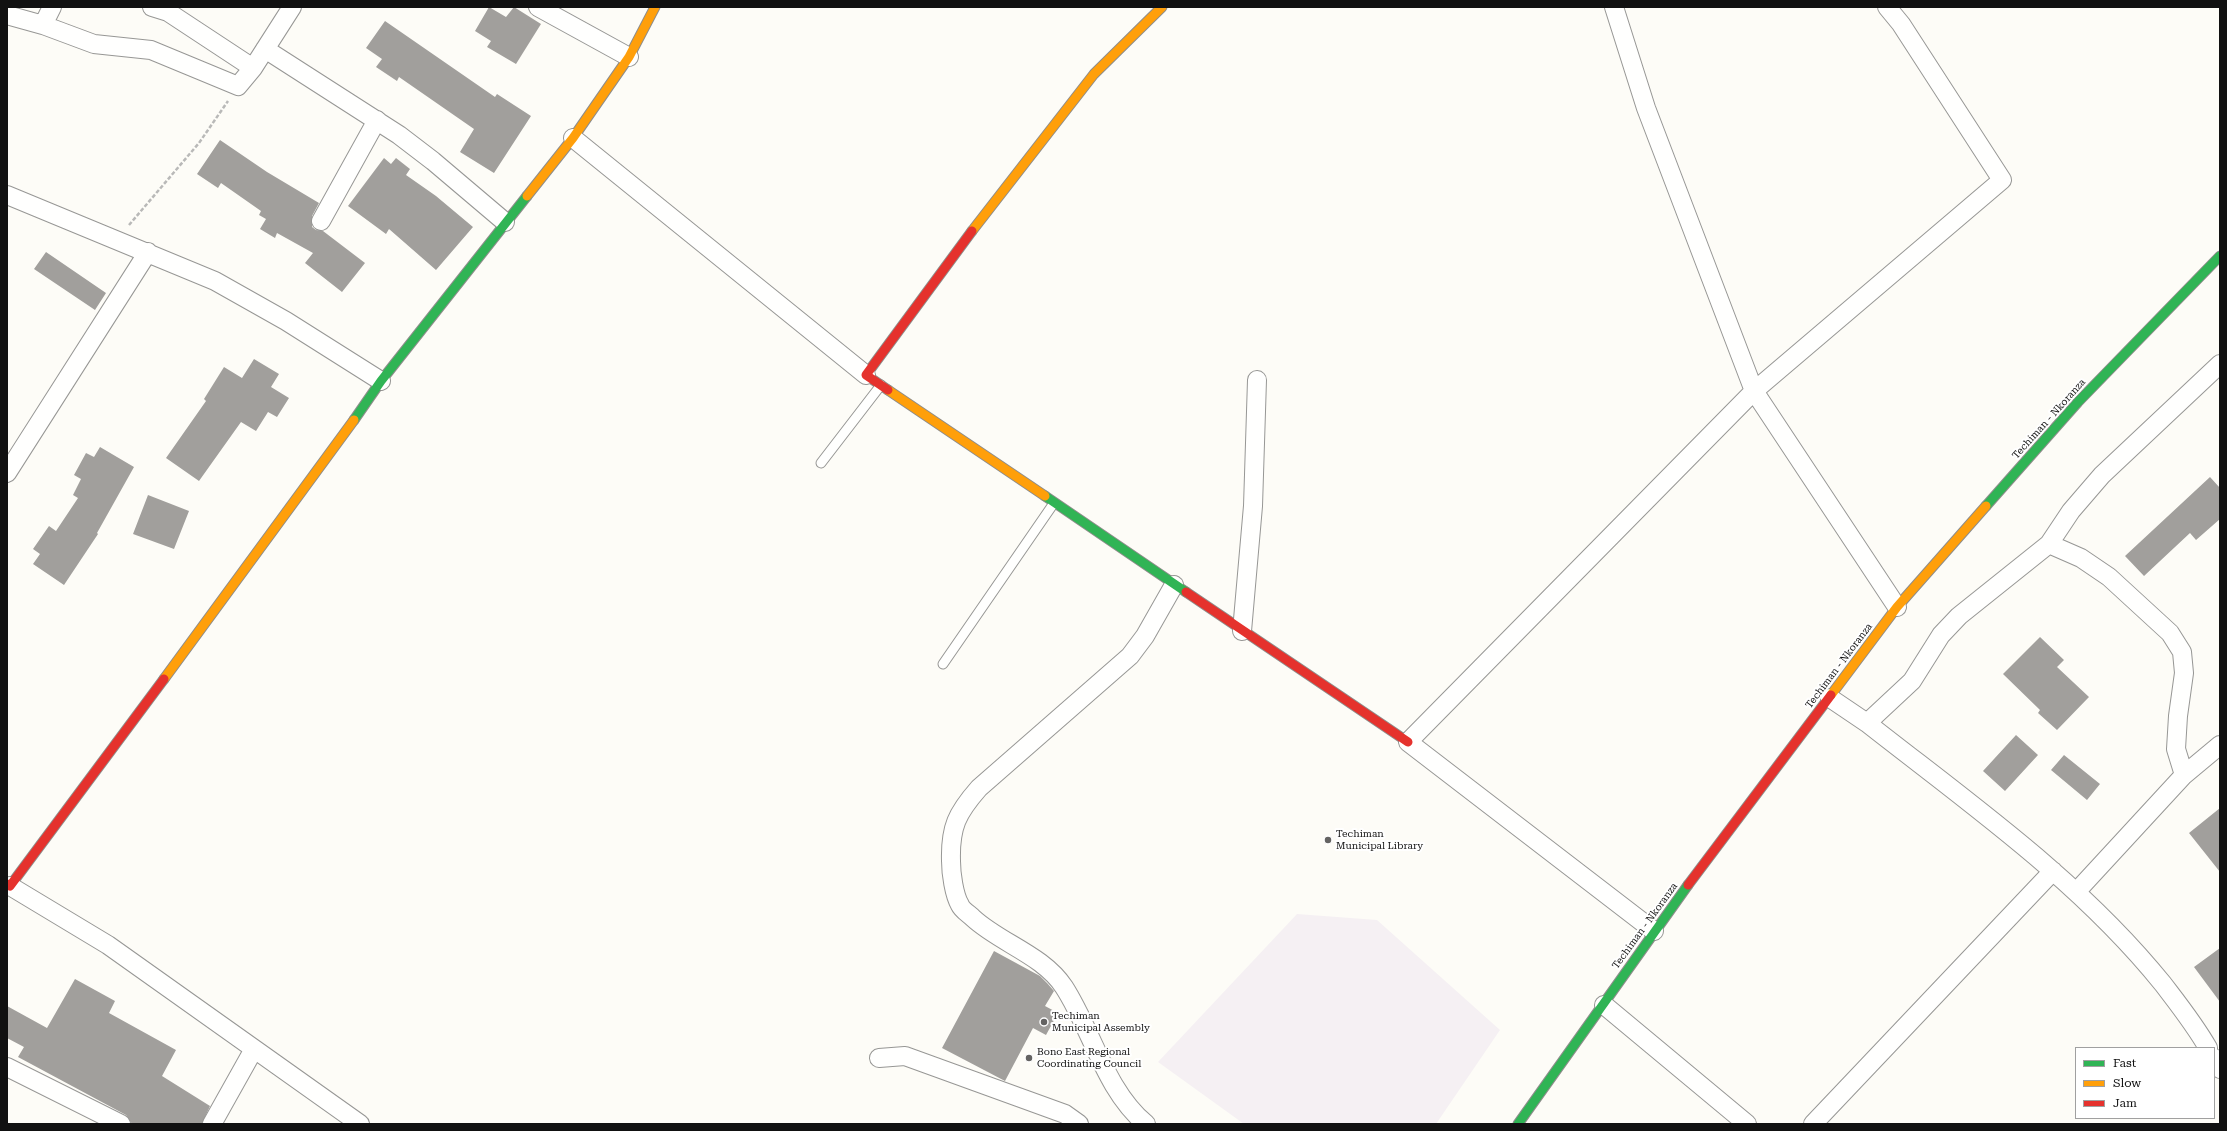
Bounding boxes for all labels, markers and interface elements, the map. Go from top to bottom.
street label: Techiman - Nkoranza [2010,377,2088,461]
street label: Techiman - Nkoranza [1803,621,1875,711]
place label: Techiman Municipal Library [1336,828,1423,852]
marker: Techiman Municipal Library [1323,835,1333,845]
street label: Techiman - Nkoranza [1610,881,1680,971]
place label: Techiman Municipal Assembly [1052,1010,1150,1034]
marker: Techiman Municipal Assembly [1039,1017,1049,1027]
place label: Bono East Regional Coordinating Council [1037,1046,1141,1070]
legend [2075,1047,2215,1119]
marker: Bono East Regional Coordinating Council [1024,1053,1034,1063]
text: Fast [2113,1056,2136,1070]
text: Slow [2113,1076,2141,1090]
text: Jam [2113,1096,2137,1110]

